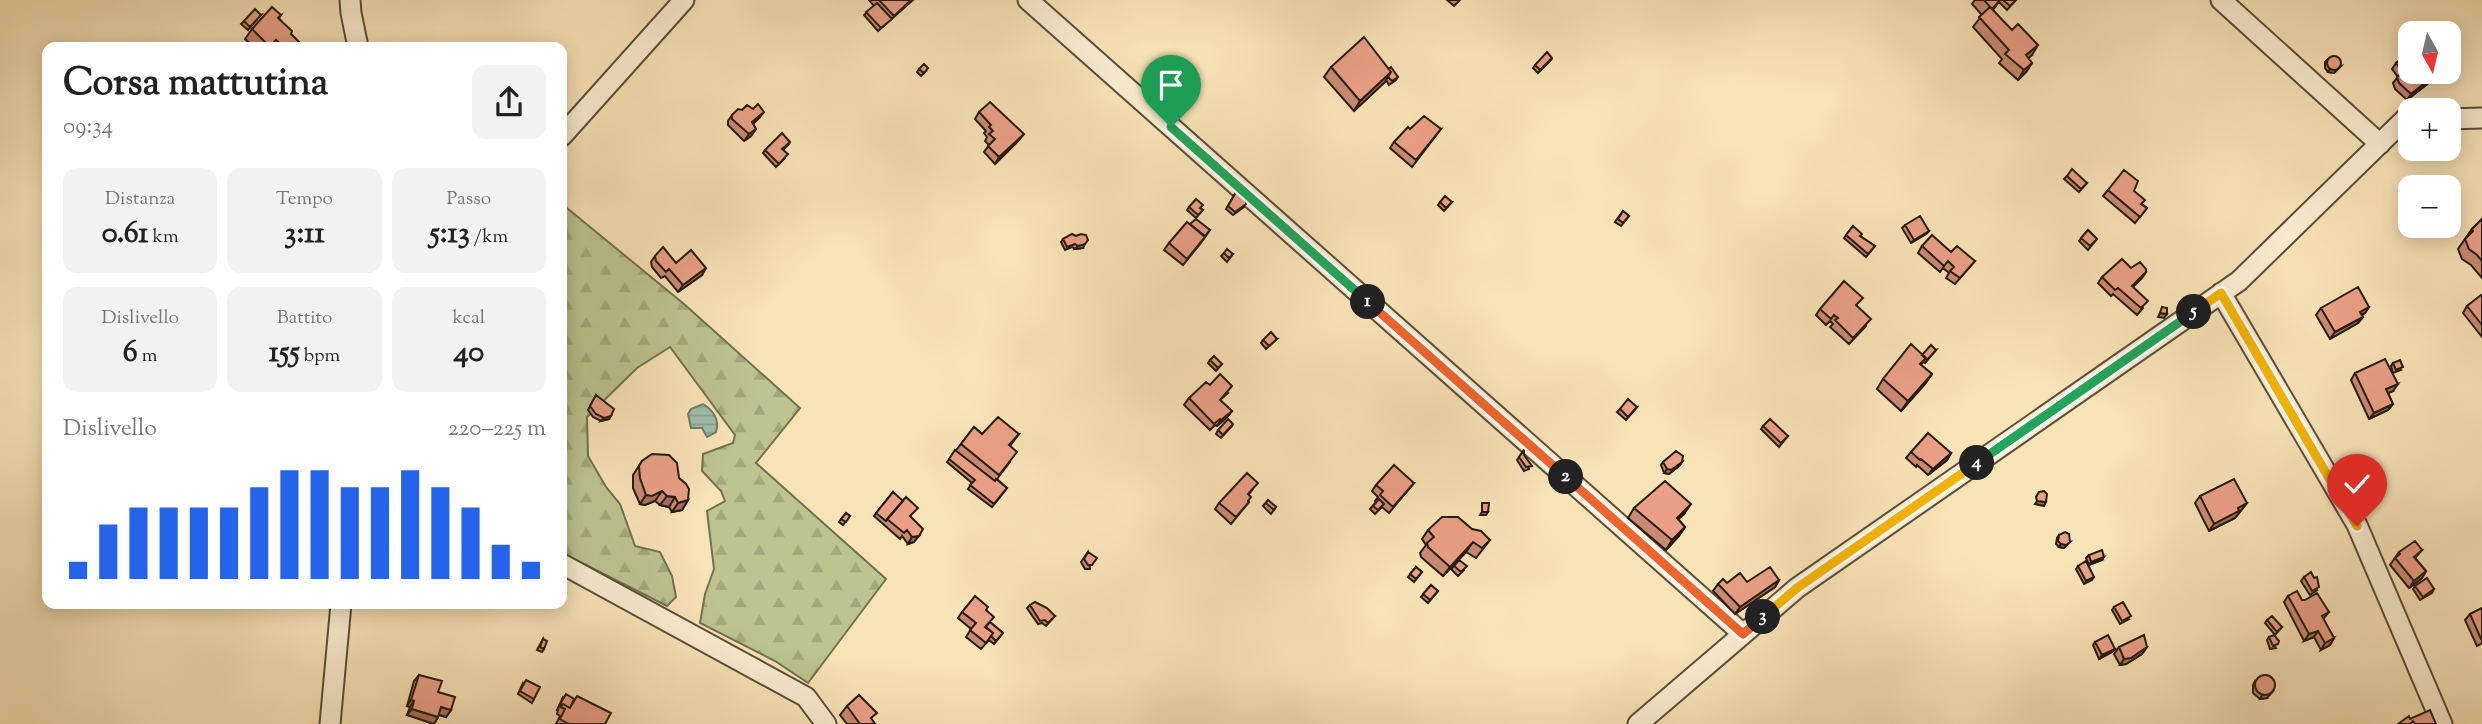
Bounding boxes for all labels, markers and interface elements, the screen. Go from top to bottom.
north arrow [2398,21,2460,84]
map controls [2398,21,2461,238]
pin [1141,55,1201,127]
text: Corsa mattutina [63,58,328,112]
button: share [472,65,546,139]
icon: arrive [1152,66,1190,104]
button: + [2398,98,2461,161]
text: 09:34 [63,111,113,144]
button: − [2398,175,2461,238]
text: Distanza [105,186,175,213]
text: Tempo [276,186,333,213]
text: Passo [447,186,491,213]
text: 0.61 [102,213,149,256]
text: 3:11 [284,213,325,256]
text: 5:13 [429,213,470,256]
text: km [149,224,179,251]
text: /km [470,224,508,251]
pin: 1 [1350,284,1386,320]
text: 1 [1364,288,1371,315]
pin: 5 [2176,294,2212,330]
text: 5 [2190,298,2197,325]
text: Dislivello [101,305,179,332]
text: Battito [277,305,332,332]
text: kcal [452,305,485,332]
text: 6 [123,332,138,375]
text: 155 [269,332,300,375]
text: 40 [453,332,484,375]
text: m [138,343,158,370]
text: bpm [300,343,340,370]
text: Dislivello [63,413,157,446]
text: 220–225 m [448,413,546,446]
pin: 4 [1960,446,1994,480]
text: 4 [1972,449,1981,476]
pin [2327,454,2387,526]
pin: 2 [1548,460,1584,494]
text: 2 [1561,463,1570,490]
icon: check [2338,465,2376,503]
pin: 3 [1746,600,1780,634]
text: 3 [1759,603,1766,630]

